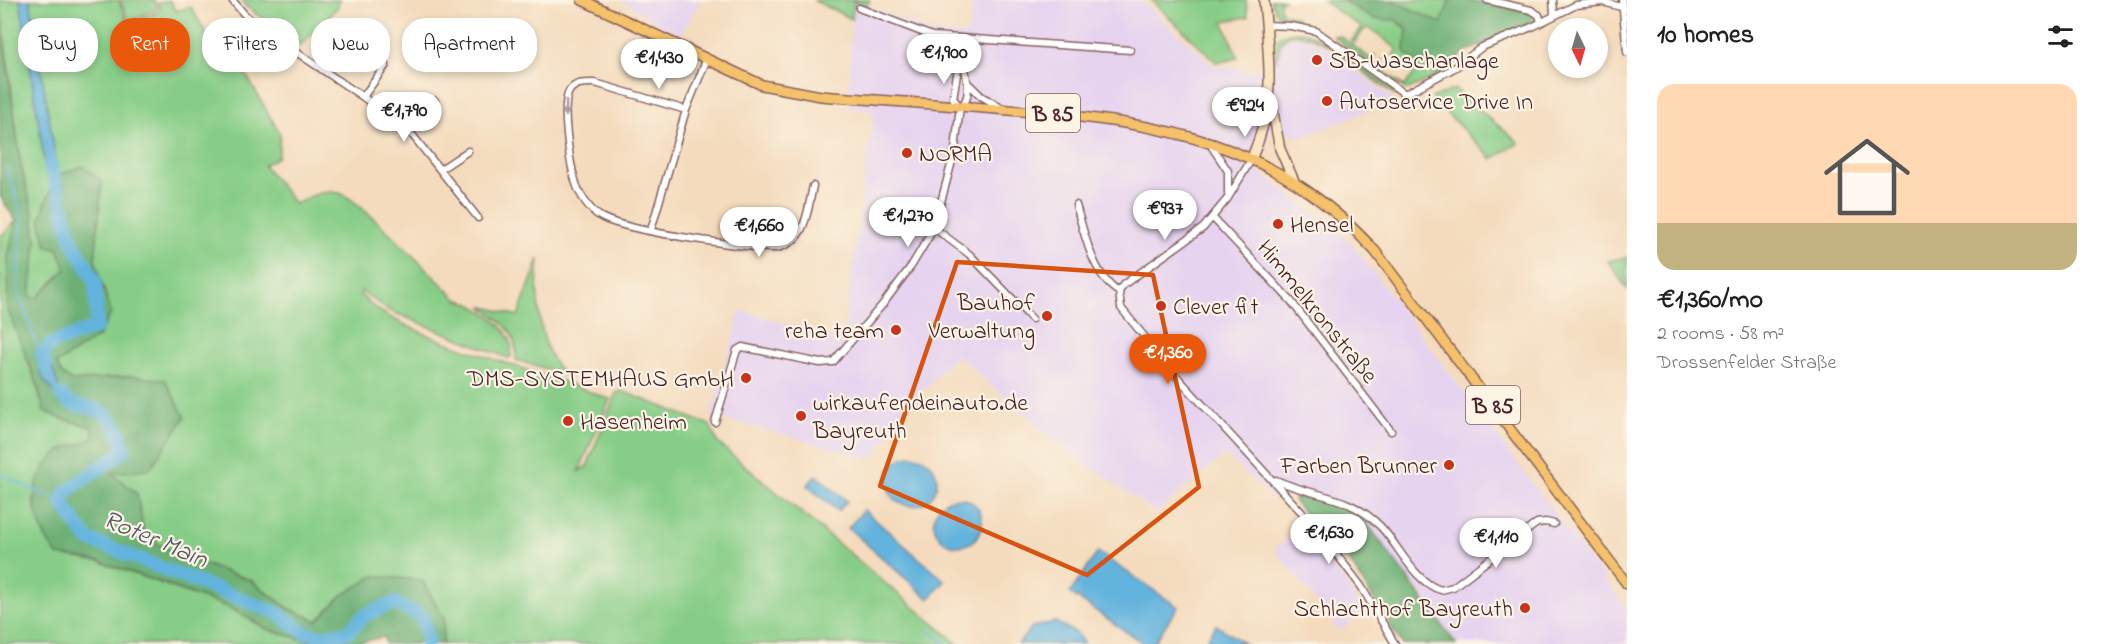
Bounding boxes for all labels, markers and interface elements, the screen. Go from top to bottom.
text: 10 homes [1657,17,1754,55]
chip: Buy [18,18,98,72]
chip: Rent [110,18,190,72]
chip: Filters [202,18,299,72]
chip: New [311,18,390,72]
chip: Apartment [402,18,537,72]
north arrow [1548,18,1608,78]
map controls [1548,18,1608,78]
icon: filters [2044,20,2077,53]
pin: €1,900 [895,34,993,85]
pin: €1,430 [610,39,708,90]
text: €1,900 [920,39,968,68]
text: €1,430 [635,44,683,73]
place label: SB-Waschanlage [1329,45,1499,80]
marker: SB-Waschanlage [1310,53,1324,67]
place label: Autoservice Drive In [1339,86,1533,121]
pin: €924 [1209,87,1281,138]
pin: €1,790 [355,92,453,143]
text: €924 [1226,92,1264,121]
road number: B 85 [1026,94,1080,132]
marker: Autoservice Drive In [1320,94,1334,108]
text: €1,790 [381,97,427,126]
one-way arrow [562,98,571,117]
icon: home [1813,123,1921,231]
place label: NORMA [919,138,992,173]
marker: NORMA [900,146,914,160]
pin: €937 [1129,190,1201,241]
text: €937 [1147,195,1183,224]
pin: €1,270 [859,197,957,248]
text: €1,270 [883,202,933,231]
pin: €1,660 [710,207,808,258]
place label: Hensel [1290,209,1354,244]
text: €1,660 [734,212,784,241]
marker: Hensel [1271,217,1285,231]
street label: Himmelkronstraße [1247,233,1385,392]
text: €1,360/mo [1657,282,1763,320]
place label: Bauhof Verwaltung [927,287,1036,350]
place label: Clever fit [1173,291,1259,326]
marker: Clever fit [1154,299,1168,313]
marker: Bauhof Verwaltung [1040,309,1054,323]
place label: reha team [785,315,884,350]
text: 2 rooms · 58 m² [1657,320,1784,349]
marker: reha team [889,323,903,337]
pin: €1,360 [1119,334,1217,385]
text: €1,360 [1143,339,1193,368]
text: Drossenfelder Straße [1657,349,1836,378]
place label: DMS-SYSTEMHAUS GmbH [466,363,734,398]
marker: DMS-SYSTEMHAUS GmbH [739,371,753,385]
road number: B 85 [1466,386,1520,424]
place label: wirkaufendeinauto.de Bayreuth [812,387,1028,451]
place label: Hasenheim [580,406,687,441]
marker: wirkaufendeinauto.de Bayreuth [794,409,808,423]
marker: Hasenheim [561,414,575,428]
place label: Farben Brunner [1280,450,1438,485]
marker: Farben Brunner [1442,458,1456,472]
water label: Roter Main [97,502,214,580]
pin: €1,630 [1280,514,1378,565]
pin: €1,110 [1447,518,1545,569]
text: €1,630 [1304,519,1354,548]
text: €1,110 [1473,523,1519,552]
place label: Schlachthof Bayreuth [1294,593,1513,629]
marker: Schlachthof Bayreuth [1518,601,1532,615]

